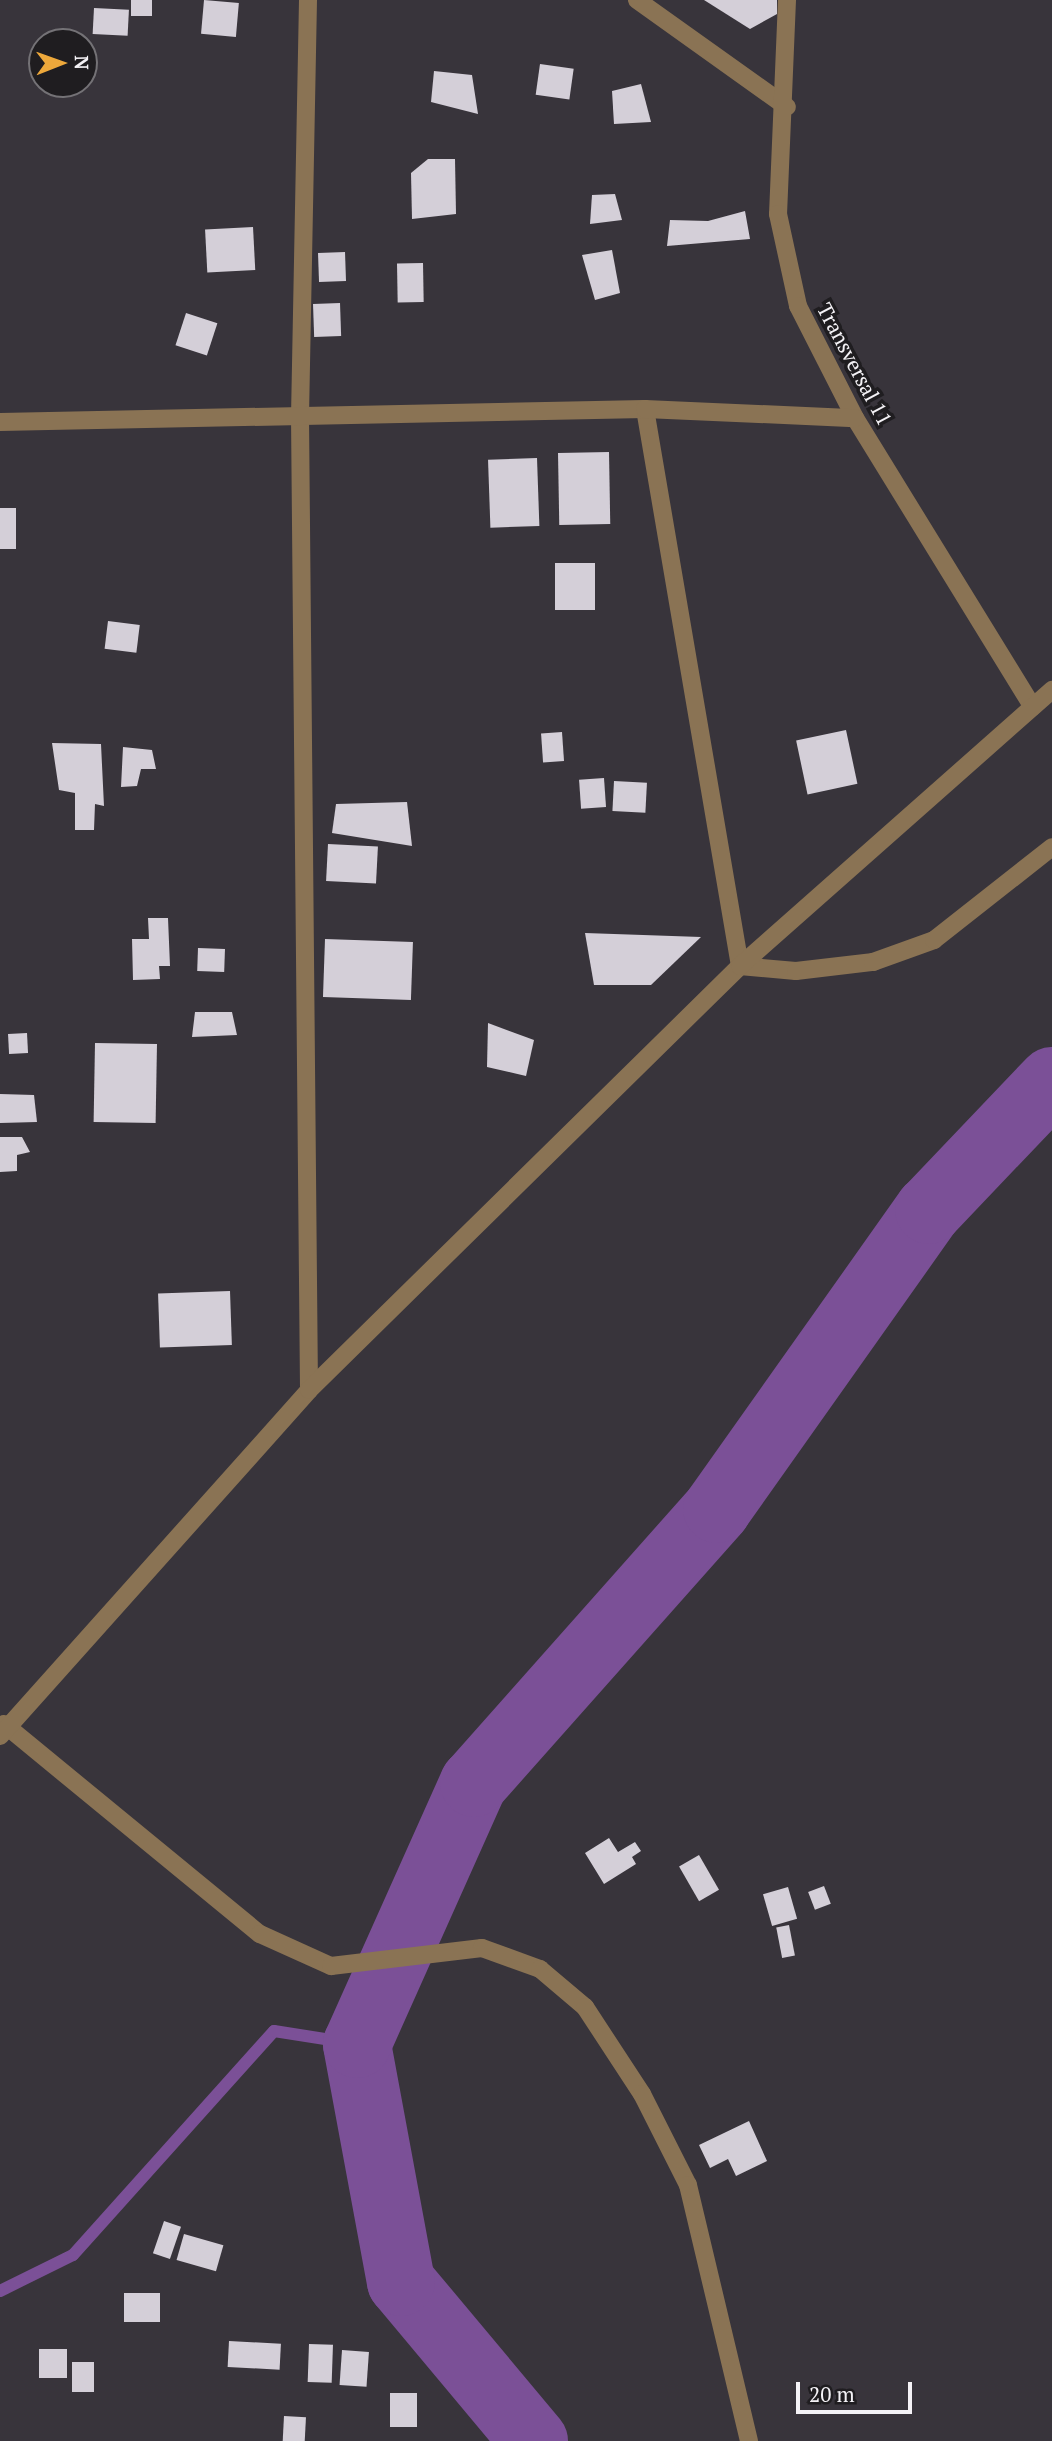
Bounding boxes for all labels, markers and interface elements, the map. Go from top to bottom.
north arrow [28,28,98,98]
text: N [70,55,95,70]
street label: Transversal 11 [812,298,898,430]
scale bar [800,2368,916,2412]
text: 20 m [809,2380,855,2408]

